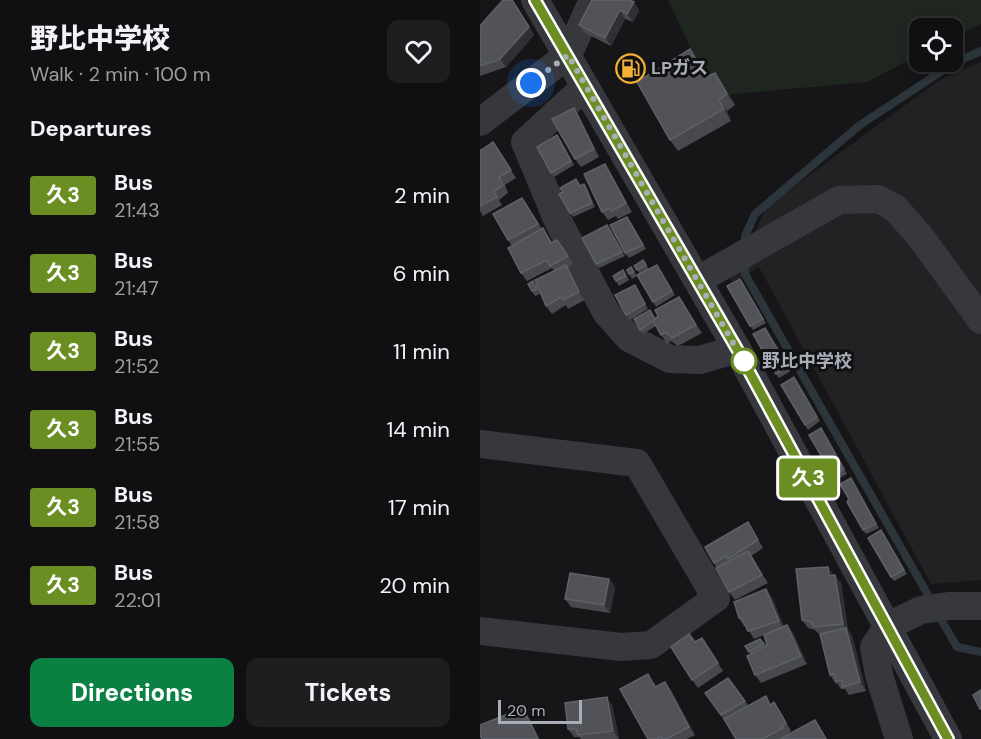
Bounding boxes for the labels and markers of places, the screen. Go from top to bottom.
fuel station icon: LPガス [614,52,646,84]
place label: LPガス [651,56,708,80]
marker: 野比中学校 [731,348,757,374]
place label: 野比中学校 [762,349,852,373]

